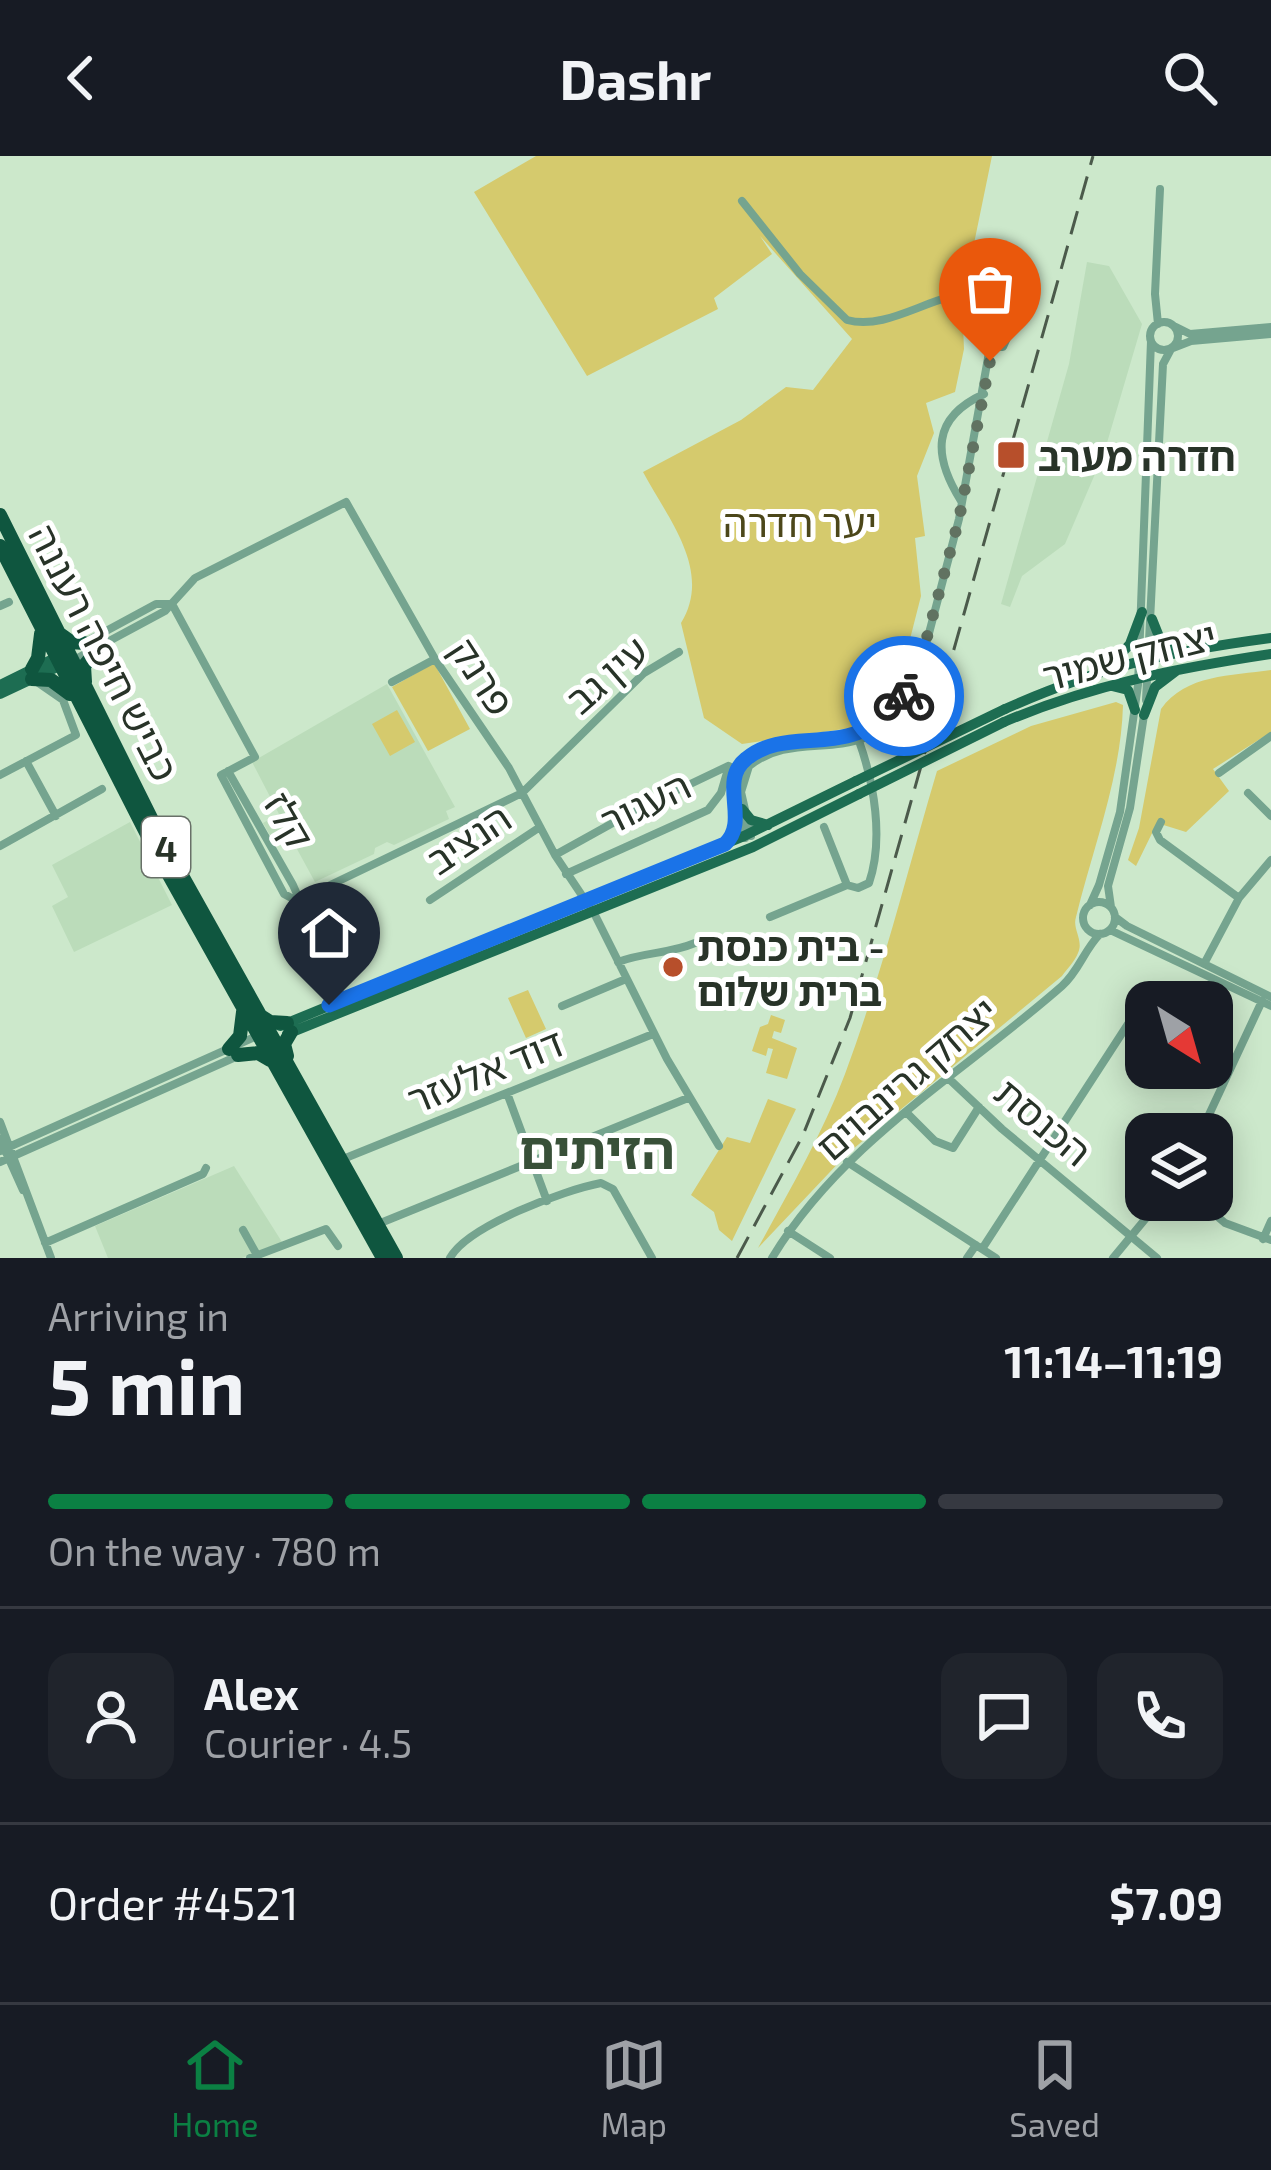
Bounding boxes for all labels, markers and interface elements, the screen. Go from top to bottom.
icon: back [48,45,114,111]
icon: search [1157,45,1223,111]
text: Dashr [560,46,711,111]
pin [939,238,1041,361]
icon: bag [957,256,1023,322]
place label: חדרה מערב [1038,432,1236,479]
marker: חדרה מערב [995,439,1027,471]
park label: יער חדרה [723,498,877,545]
street label: כביש חיפה רעננה [20,516,190,788]
street label: יצחק שמיר [1037,611,1221,699]
street label: עין גב [555,626,657,722]
street label: פרנק [441,628,525,724]
courier [844,636,964,756]
icon: bike [871,663,937,729]
street label: העגור [593,760,697,844]
street label: קלז [255,783,325,857]
street label: הנציב [417,793,519,883]
road number: 4 [142,817,190,877]
pin [278,882,380,1005]
icon: home [296,900,362,966]
place label: בית כנסת - ברית שלום [697,922,885,1014]
marker: בית כנסת - ברית שלום [660,954,686,980]
north arrow [1125,981,1233,1089]
map controls [1125,981,1233,1221]
street label: יצחק גרינבוים [806,987,1006,1169]
street label: דוד אלעזר [400,1018,570,1122]
street label: הכנסת [986,1067,1102,1175]
button: layers [1125,1113,1233,1221]
district label: הזיתים [519,1118,675,1179]
text: Arriving in [48,1292,229,1339]
text: 11:14–11:19 [1004,1333,1223,1387]
text: 5 min [48,1337,245,1431]
text: On the way · 780 m [48,1527,381,1574]
button: person [48,1653,174,1779]
button: chat [941,1653,1067,1779]
button: phone [1097,1653,1223,1779]
text: Alex [204,1665,299,1719]
text: Courier · 4.5 [204,1719,412,1766]
text: Order #4521 [48,1875,299,1929]
text: $7.09 [1109,1875,1223,1929]
tab: Home [171,2032,259,2144]
tab: Map [601,2032,667,2144]
tab: Saved [1009,2032,1100,2144]

